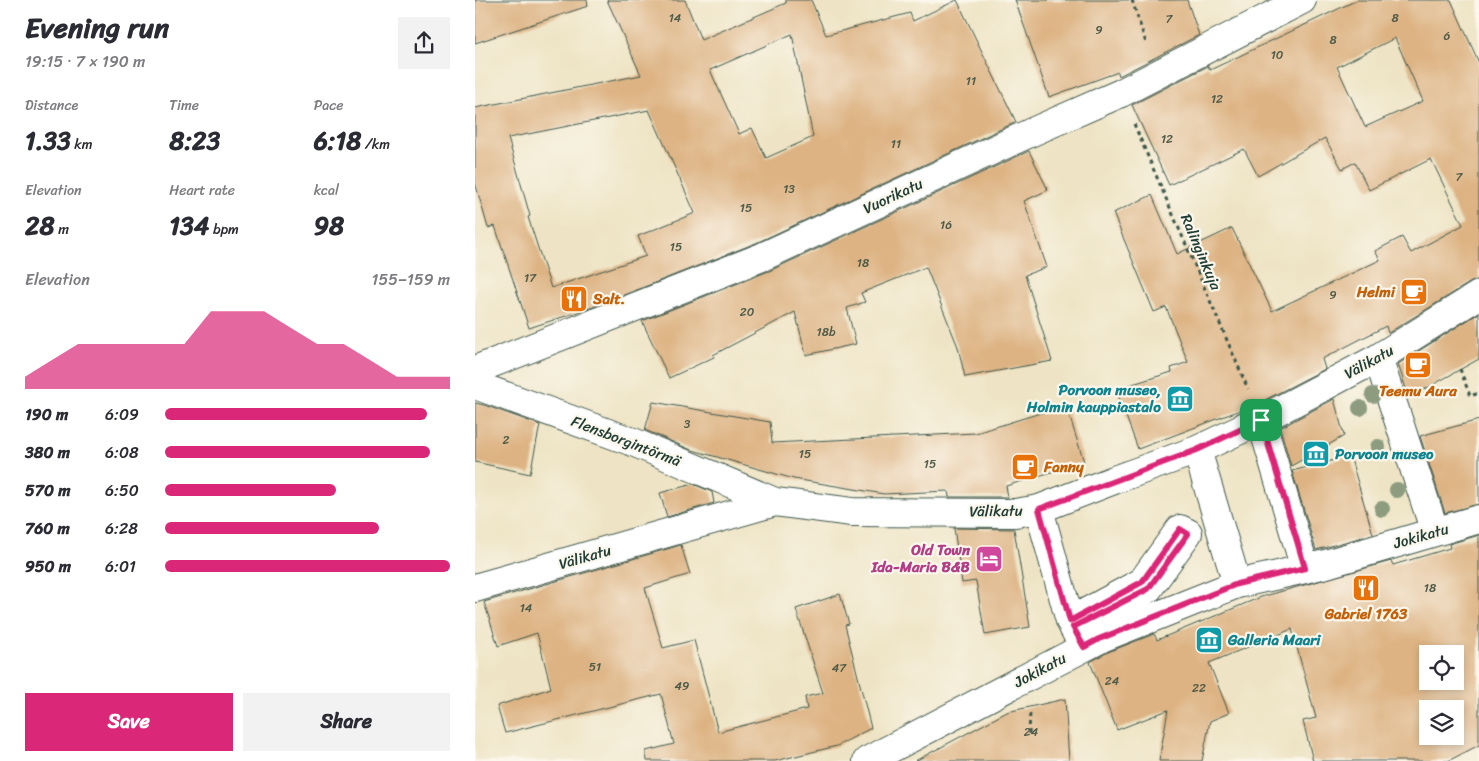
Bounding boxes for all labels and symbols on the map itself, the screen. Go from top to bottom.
house number: 14 [669,7,682,29]
house number: 8 [1391,7,1399,29]
house number: 7 [1166,8,1174,30]
house number: 9 [1095,19,1103,41]
house number: 6 [1444,25,1451,47]
house number: 8 [1329,29,1337,51]
house number: 10 [1271,44,1284,66]
house number: 11 [966,70,976,92]
house number: 12 [1211,88,1223,110]
house number: 12 [1161,128,1173,150]
house number: 11 [891,133,901,155]
house number: 7 [1456,166,1464,188]
street label: Vuorikatu [859,171,927,221]
house number: 13 [783,178,795,200]
house number: 15 [740,197,752,219]
street label: Ralinginkuja [1173,210,1229,295]
house number: 16 [940,214,952,236]
house number: 15 [670,236,682,258]
house number: 18 [857,252,869,274]
house number: 17 [524,267,537,289]
cafe icon: Helmi [1399,277,1429,307]
place label: Helmi [1356,279,1396,305]
restaurant icon: Salt. [559,284,589,314]
house number: 9 [1329,284,1337,306]
place label: Salt. [592,286,625,312]
house number: 20 [740,301,755,323]
house number: 18b [817,321,836,343]
street label: Välikatu [1339,338,1399,386]
cafe icon: Teemu Aura [1403,350,1433,380]
place label: Porvoon museo, Holmin kauppiastalo [1026,377,1161,420]
place label: Teemu Aura [1379,378,1457,404]
museum icon: Porvoon museo, Holmin kauppiastalo [1165,384,1195,414]
pin [1240,399,1282,441]
street label: Flensborgintörmä [567,408,685,474]
house number: 3 [684,413,691,435]
house number: 2 [503,429,510,451]
museum icon: Porvoon museo [1301,439,1331,469]
place label: Porvoon museo [1335,441,1434,467]
house number: 15 [799,443,811,465]
cafe icon: Fanny [1010,452,1040,482]
house number: 15 [924,453,936,475]
place label: Fanny [1043,454,1084,480]
street label: Välikatu [969,498,1023,524]
street label: Jokikatu [1389,516,1452,557]
street label: Välikatu [556,537,614,577]
place label: Old Town Ida-Maria B&B [870,537,971,580]
hotel icon: Old Town Ida-Maria B&B [974,544,1004,574]
restaurant icon: Gabriel 1763 [1351,573,1381,603]
house number: 18 [1424,577,1436,599]
house number: 14 [520,597,533,619]
place label: Gabriel 1763 [1324,601,1408,627]
museum icon: Galleria Maari [1194,625,1224,655]
place label: Galleria Maari [1227,627,1321,653]
street label: Jokikatu [1008,645,1071,695]
house number: 51 [589,656,601,678]
house number: 47 [832,657,847,679]
house number: 24 [1105,670,1120,692]
house number: 49 [675,675,689,697]
house number: 22 [1192,677,1206,699]
house number: 24 [1024,721,1039,743]

